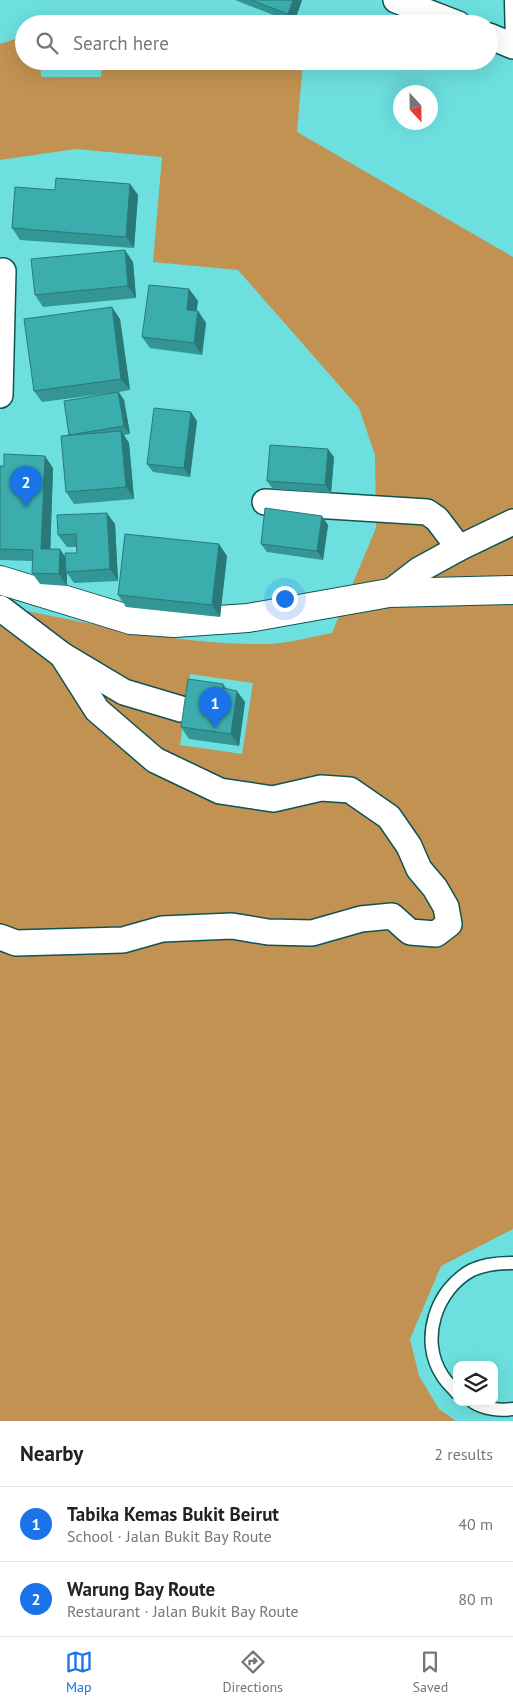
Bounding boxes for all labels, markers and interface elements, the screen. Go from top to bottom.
search box [15,15,498,70]
icon: search [33,29,61,57]
text: Search here [73,31,169,55]
north arrow [393,85,438,130]
pin: 2 [10,466,42,507]
your location [272,586,298,612]
pin: 1 [199,687,231,728]
map controls [453,1361,498,1406]
button: layers [453,1361,498,1406]
text: Nearby [20,1440,83,1467]
text: 2 results [434,1444,493,1464]
text: Tabika Kemas Bukit Beirut [67,1502,279,1526]
text: 1 [31,1514,41,1534]
text: 40 m [458,1514,493,1534]
text: School · Jalan Bukit Bay Route [67,1526,272,1546]
text: Warung Bay Route [67,1577,215,1601]
text: 2 [31,1589,41,1609]
text: 80 m [458,1589,493,1609]
text: Restaurant · Jalan Bukit Bay Route [67,1601,299,1621]
tab: Map [65,1648,93,1696]
tab: Directions [222,1648,283,1696]
tab: Saved [413,1648,448,1696]

